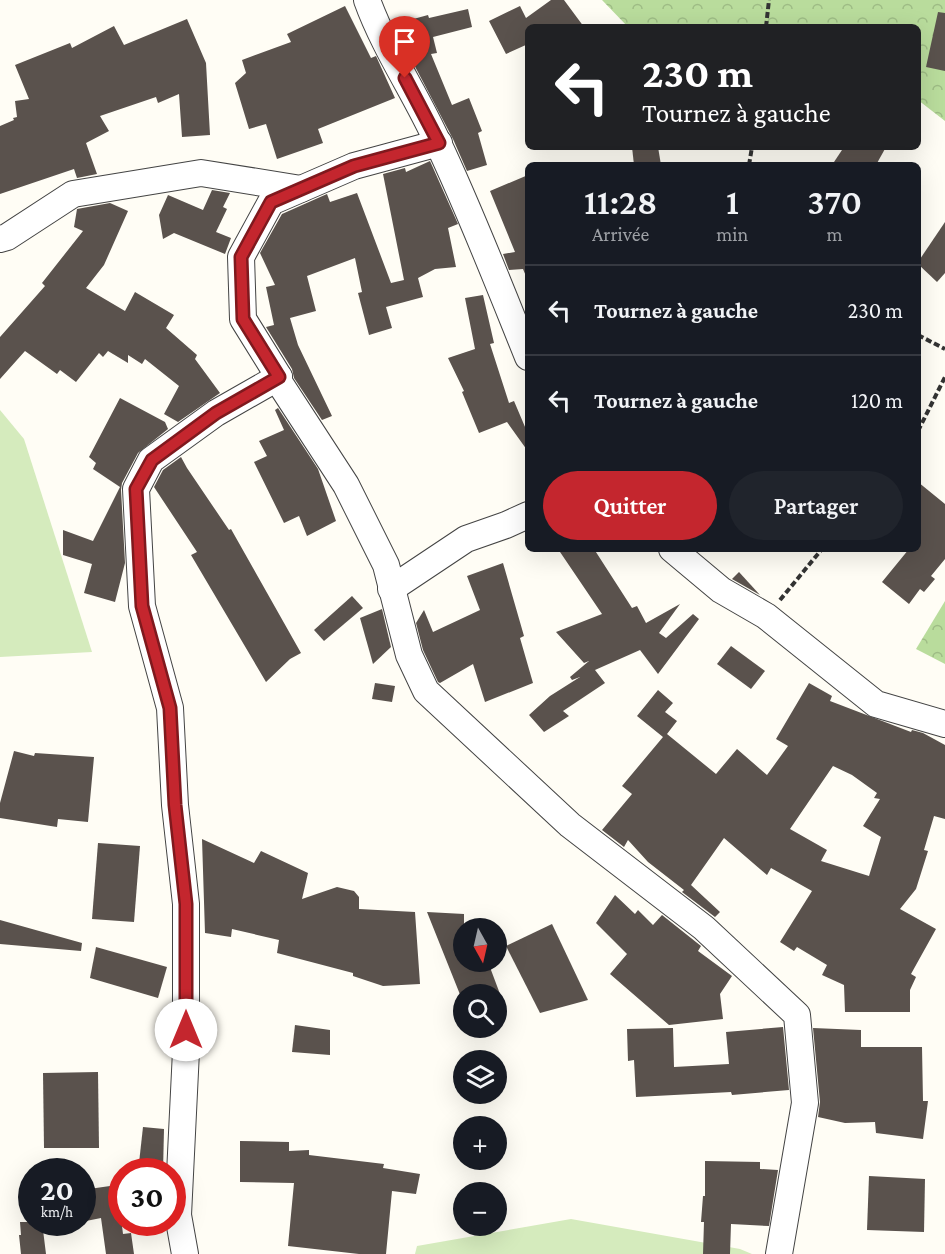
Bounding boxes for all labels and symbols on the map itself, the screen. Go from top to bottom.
pin [379,16,430,78]
north arrow [453,918,507,972]
position arrow [154,998,218,1062]
speed limit sign: 30 [108,1158,186,1236]

